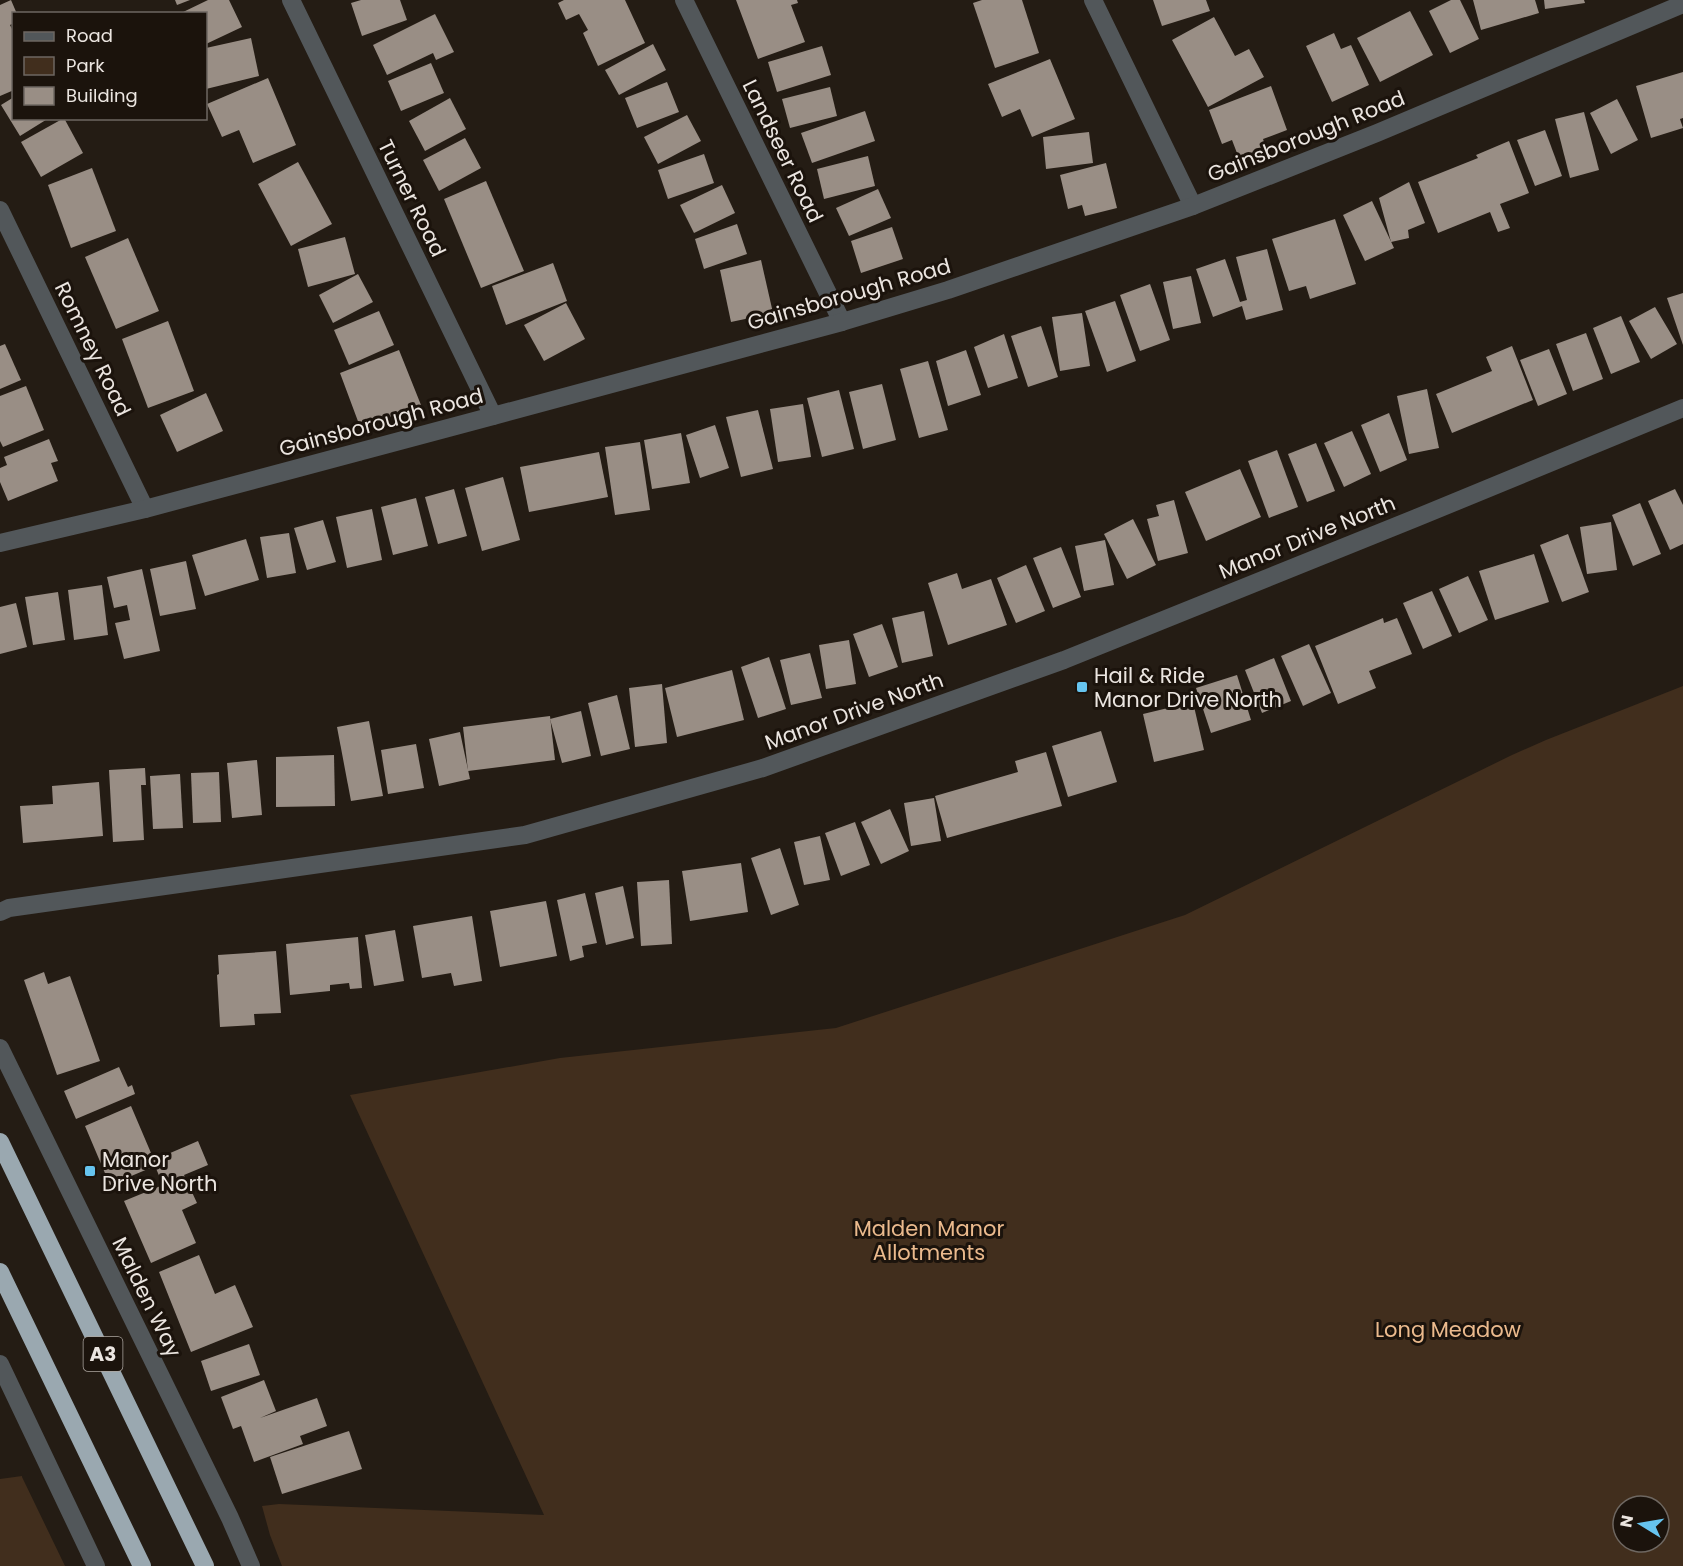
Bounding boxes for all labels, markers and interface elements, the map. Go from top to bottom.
legend [12,12,207,120]
text: Road [66,23,113,48]
text: Park [66,53,105,78]
street label: Landseer Road [736,75,830,227]
text: Building [66,83,138,108]
street label: Gainsborough Road [1203,83,1409,189]
street label: Turner Road [371,135,453,261]
street label: Gainsborough Road [744,251,954,337]
street label: Romney Road [48,277,138,421]
street label: Gainsborough Road [276,381,486,463]
street label: Manor Drive North [1214,488,1400,586]
place label: Hail & Ride Manor Drive North [1094,661,1282,714]
street label: Manor Drive North [761,665,947,757]
marker: Hail & Ride Manor Drive North [1075,680,1089,694]
place label: Manor Drive North [102,1145,217,1198]
marker: Manor Drive North [83,1164,97,1178]
park label: Malden Manor Allotments [854,1214,1005,1267]
street label: Malden Way [105,1232,189,1362]
park label: Long Meadow [1375,1315,1521,1344]
road number: A3 [84,1337,122,1371]
north arrow [1611,1494,1671,1554]
text: N [1614,1513,1639,1529]

